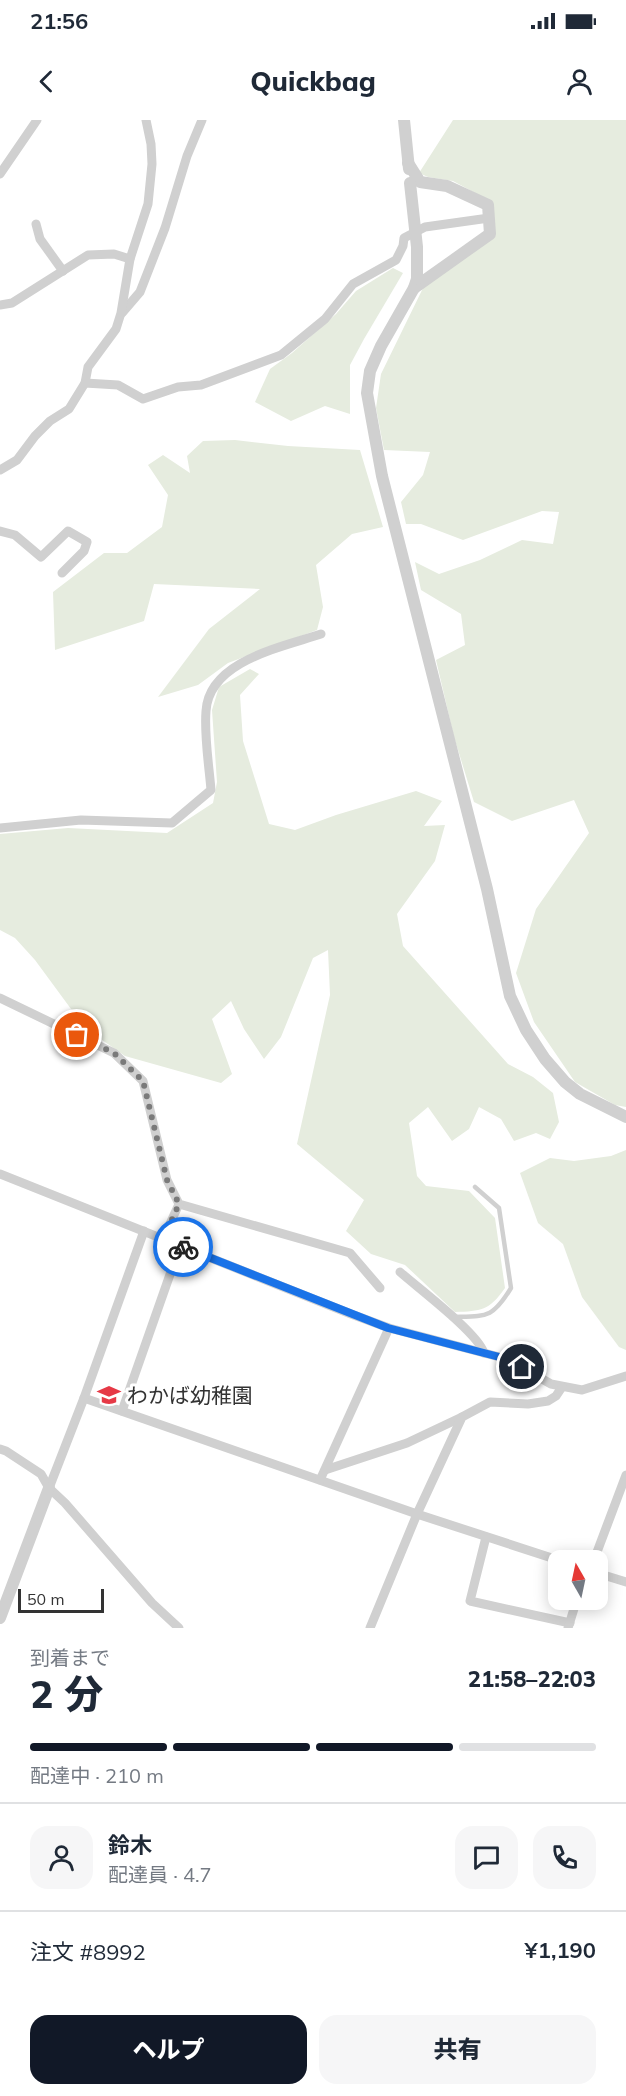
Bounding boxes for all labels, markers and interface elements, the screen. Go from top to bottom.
text: 21:56 [30,7,88,35]
text: Quickbag [250,64,376,98]
icon: back [30,65,63,98]
icon: person [563,65,596,98]
pin [51,1009,102,1060]
icon: bag [60,1018,93,1051]
courier [153,1217,213,1277]
icon: bike [167,1231,200,1264]
pin [496,1341,547,1392]
icon: home [505,1350,538,1383]
school or university icon: わかば幼稚園 [96,1382,122,1408]
place label: わかば幼稚園 [127,1382,253,1408]
north arrow [548,1550,608,1610]
map controls [548,1550,608,1610]
scale bar [18,1586,104,1614]
text: 50 m [27,1589,64,1609]
text: 到着まで [30,1645,110,1670]
text: 21:58–22:03 [468,1665,596,1693]
text: 2 分 [30,1669,103,1718]
text: 配達中 · 210 m [30,1763,164,1788]
button: person [30,1826,93,1889]
button: chat [455,1826,518,1889]
button: phone [533,1826,596,1889]
text: 鈴木 [108,1831,152,1859]
text: 配達員 · 4.7 [108,1862,212,1887]
text: ¥1,190 [525,1936,596,1964]
text: 注文 #8992 [30,1938,146,1966]
button: ヘルプ [30,2015,307,2084]
button: 共有 [319,2015,596,2084]

